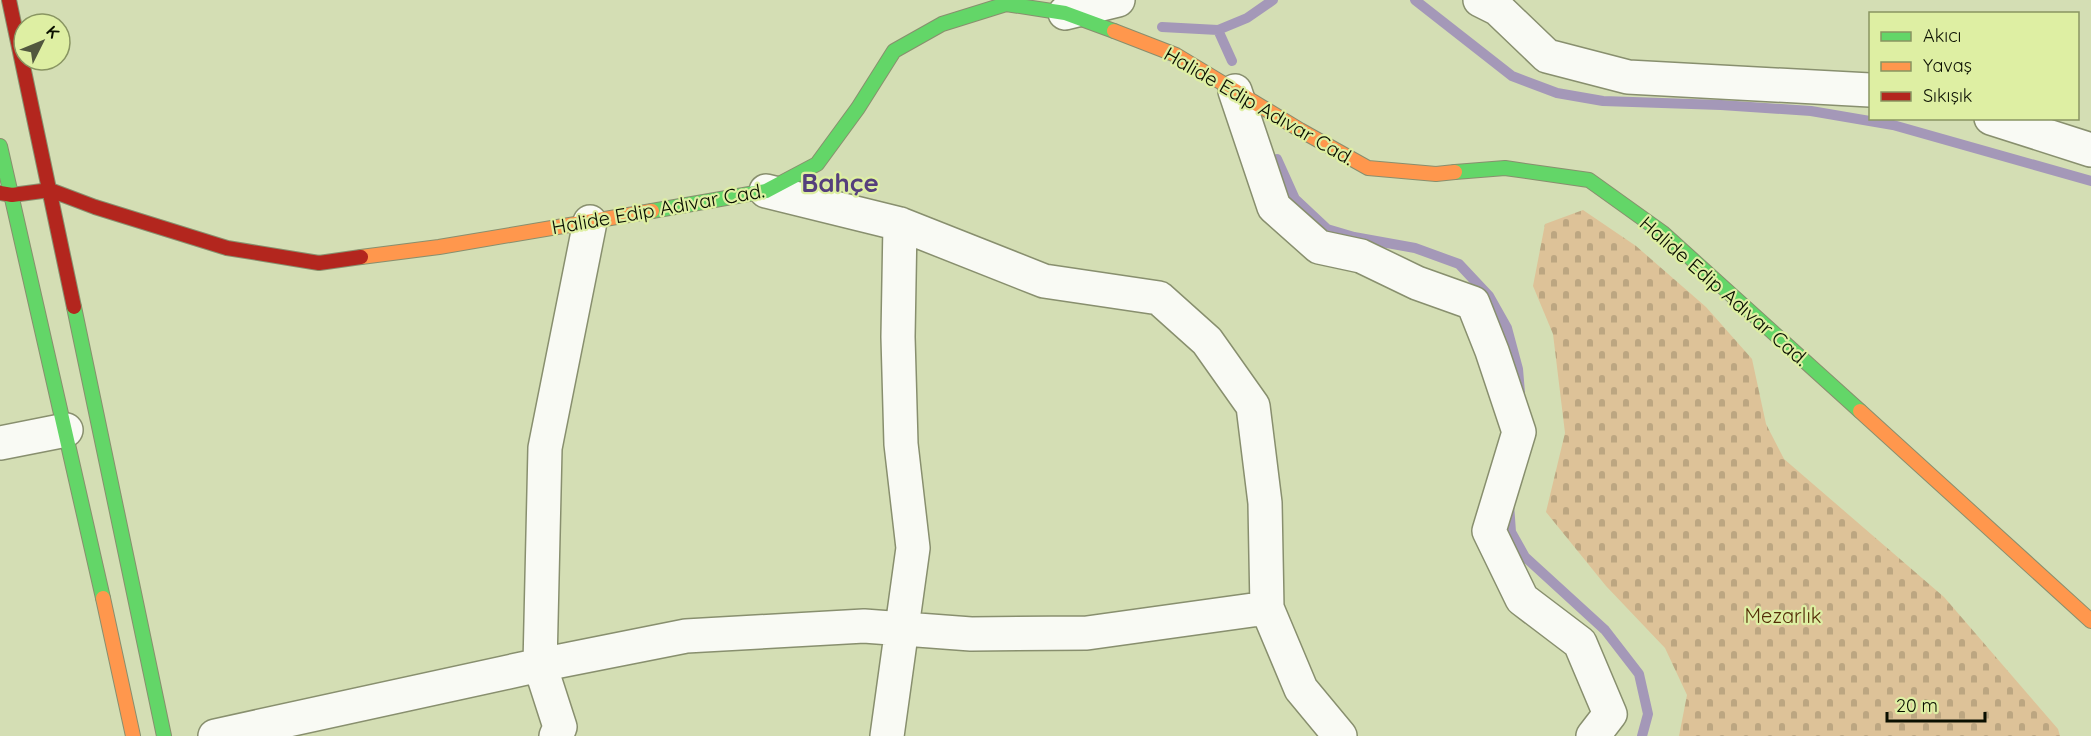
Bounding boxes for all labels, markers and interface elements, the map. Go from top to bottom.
north arrow [12,12,72,72]
legend [1869,12,2079,120]
text: K [42,21,64,42]
text: Akıcı [1923,24,1961,47]
street label: Halide Edip Adıvar Cad. [1160,41,1359,170]
text: Yavaş [1923,54,1972,77]
text: Sıkışık [1923,84,1972,107]
district label: Bahçe [801,166,879,199]
street label: Halide Edip Adıvar Cad. [550,177,766,240]
street label: Halide Edip Adıvar Cad. [1635,210,1814,371]
park label: Mezarlık [1745,603,1821,628]
scale bar [1887,685,1984,723]
text: 20 m [1896,694,1938,717]

